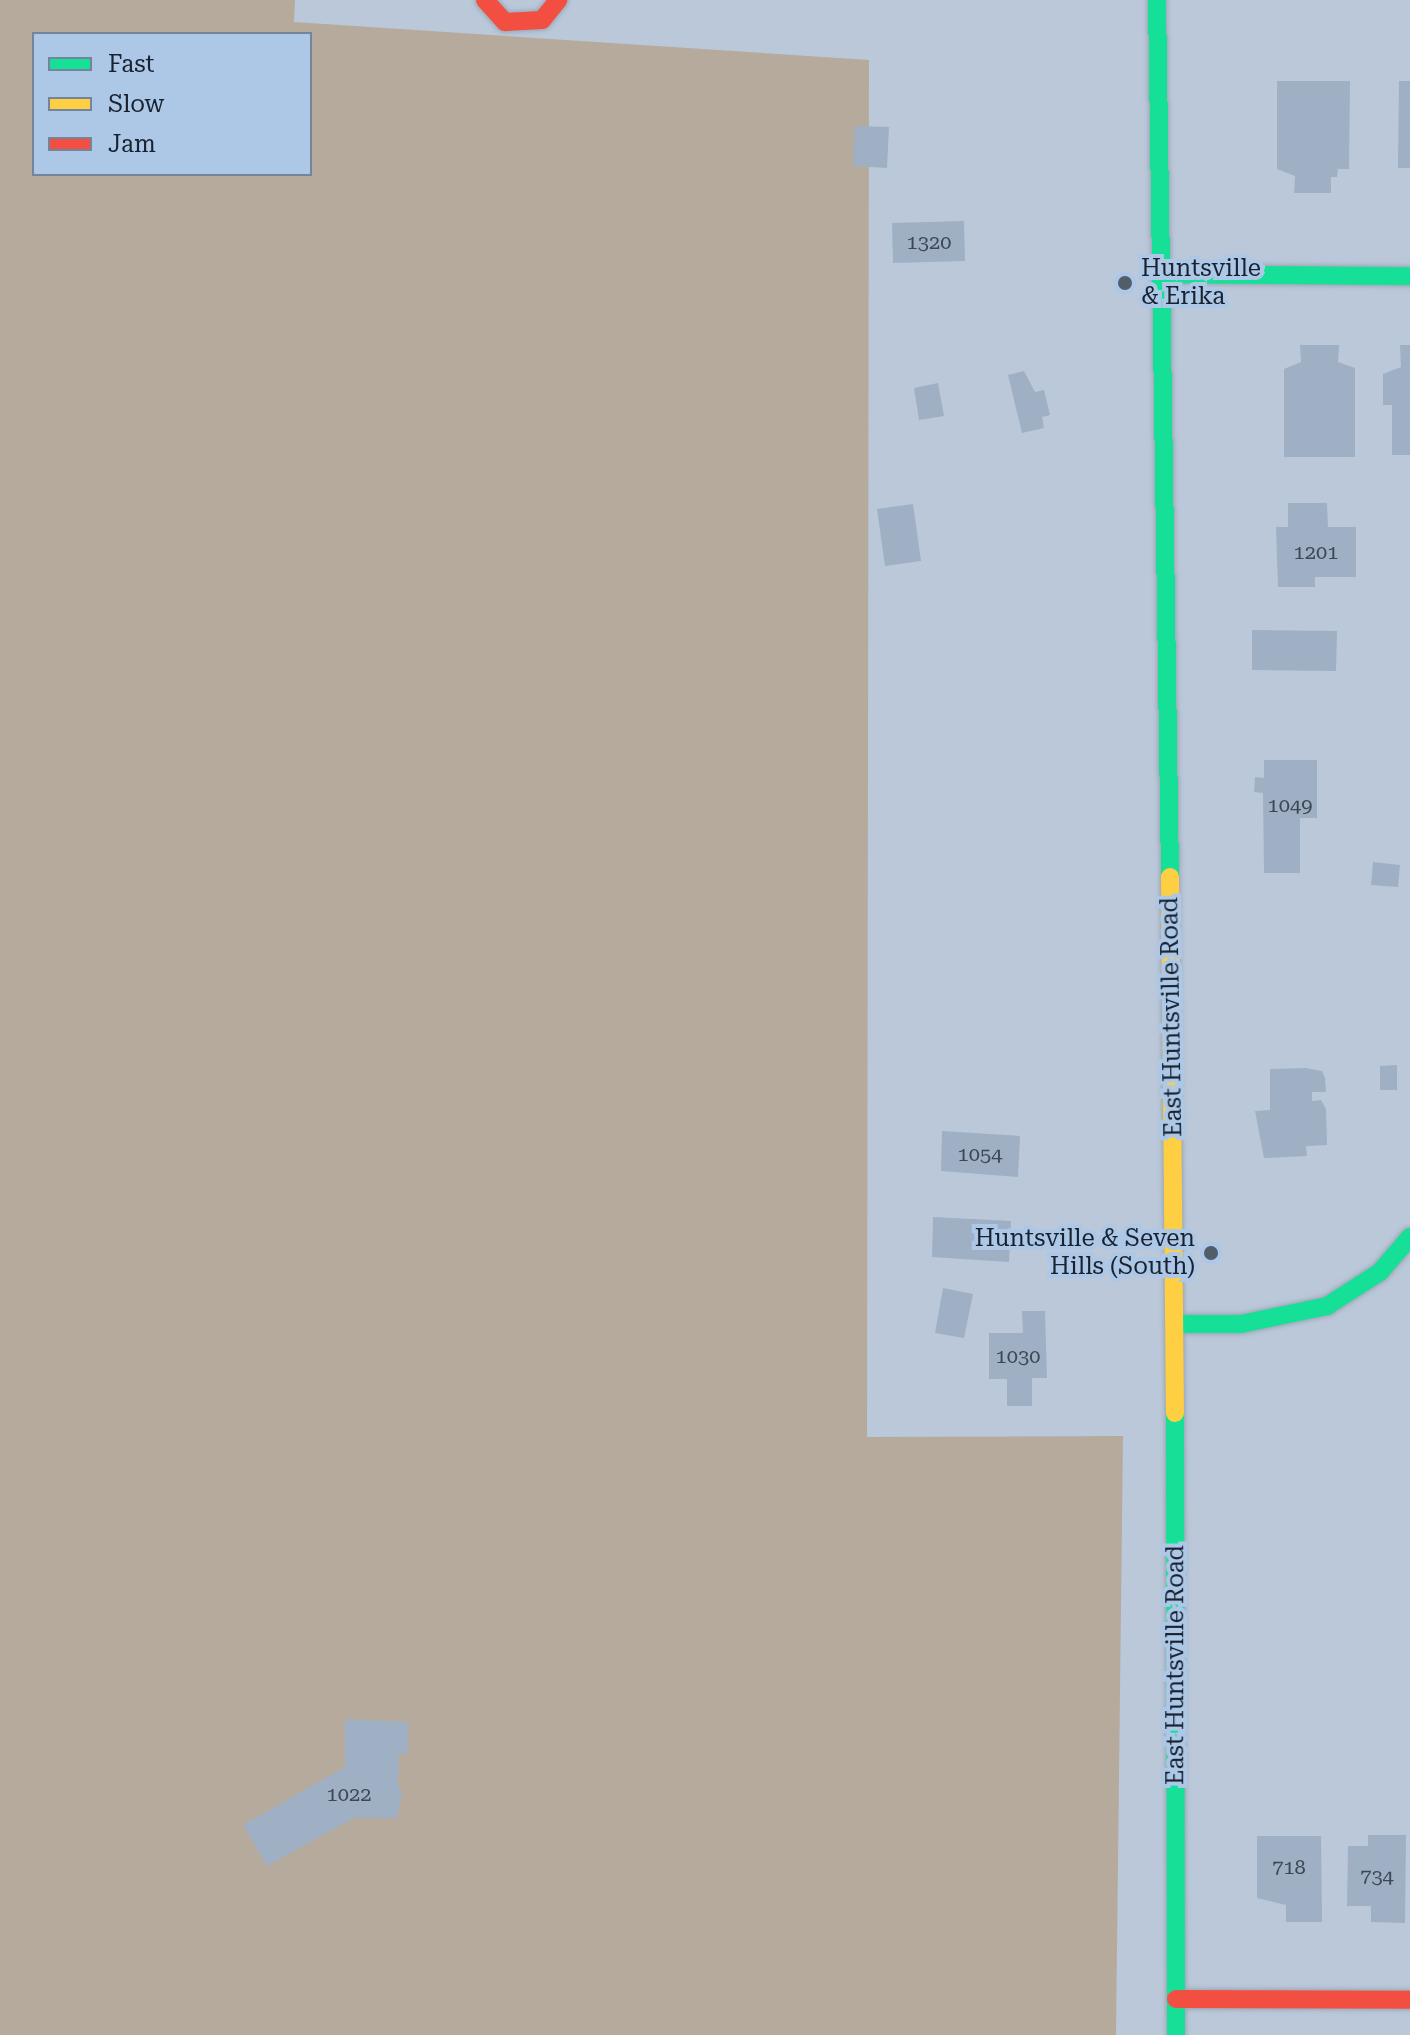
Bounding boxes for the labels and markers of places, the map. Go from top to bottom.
place label: Huntsville & Erika [1141,255,1261,311]
marker: Huntsville & Erika [1116,274,1134,292]
place label: Huntsville & Seven Hills (South) [975,1225,1195,1281]
marker: Huntsville & Seven Hills (South) [1202,1244,1220,1262]

